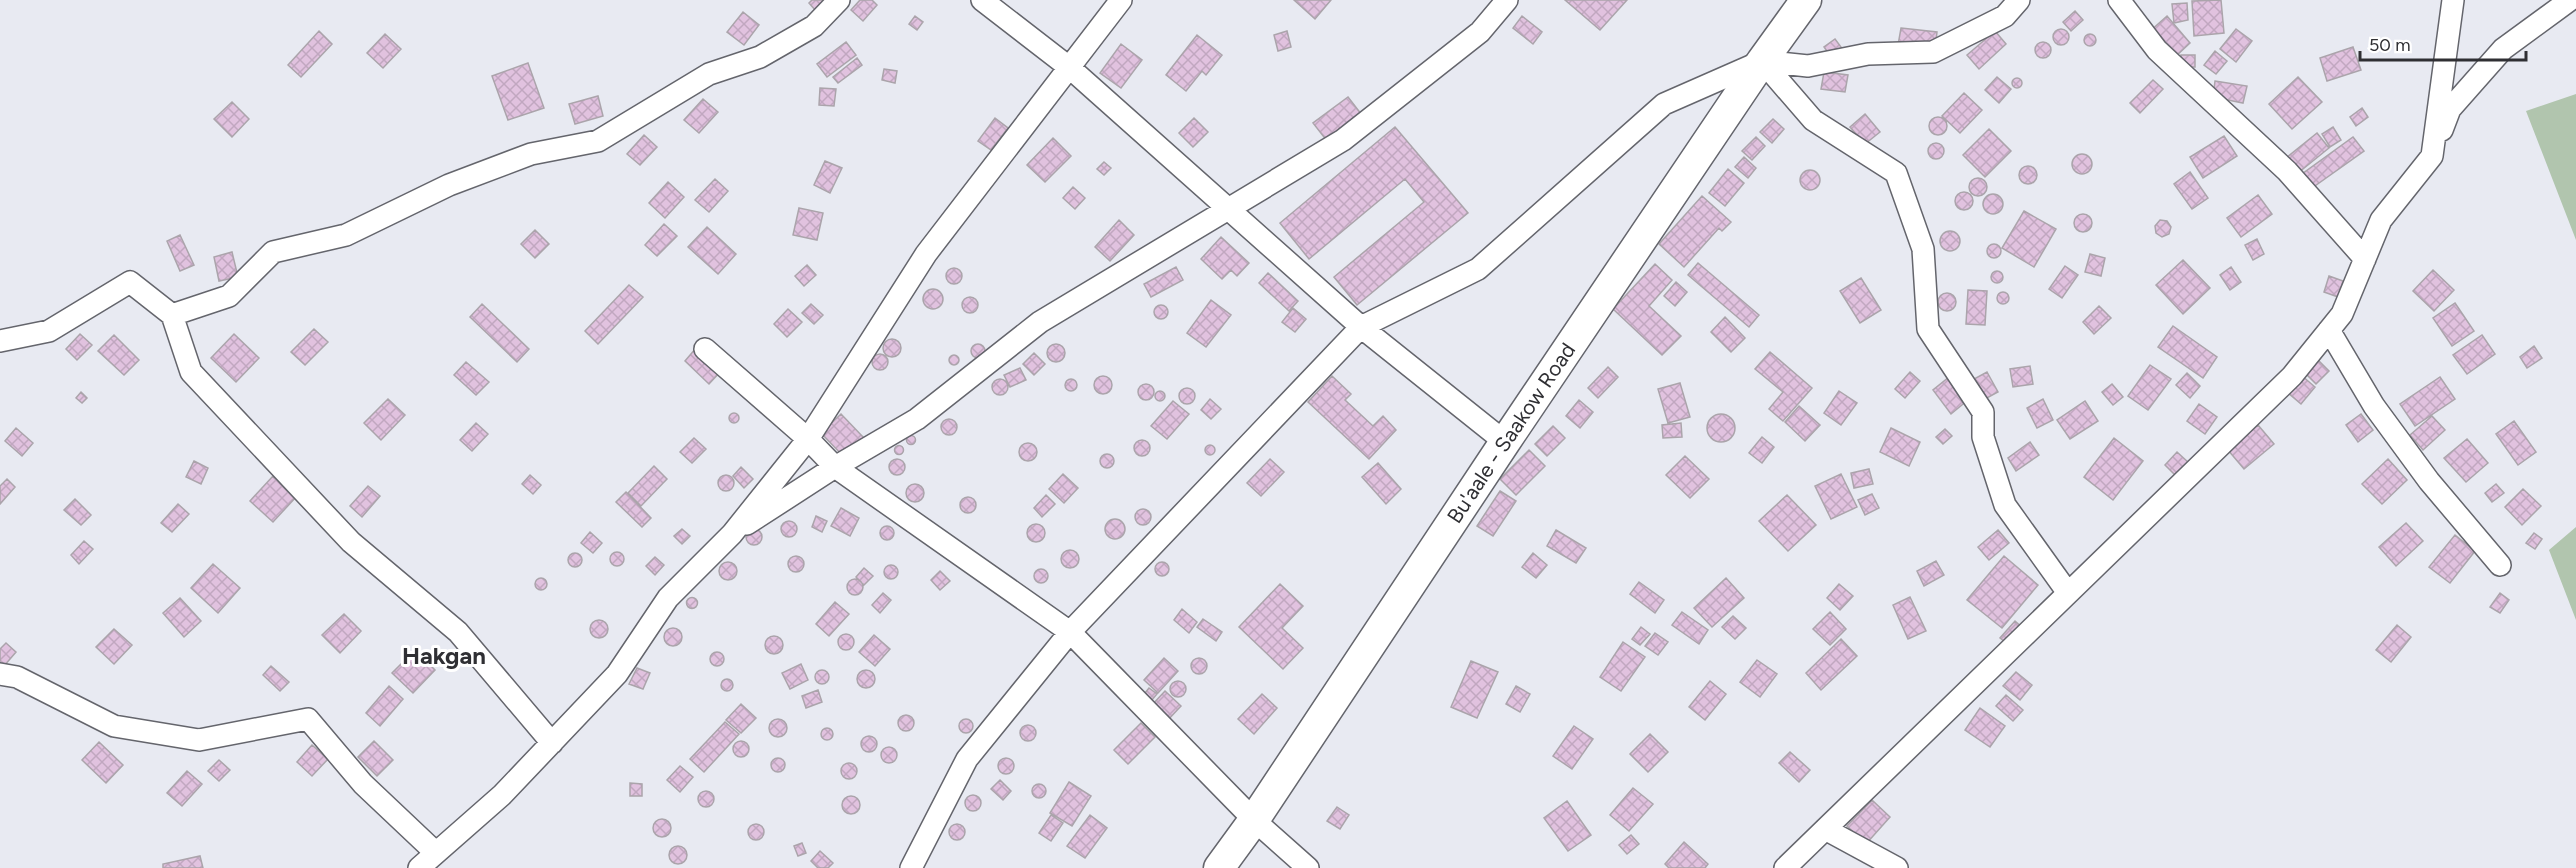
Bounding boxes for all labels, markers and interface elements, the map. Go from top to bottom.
scale bar [2360,24,2526,62]
text: 50 m [2369,34,2411,56]
street label: Bu'aale - Saakow Road [1442,338,1580,528]
district label: Hakgan [402,641,486,670]

